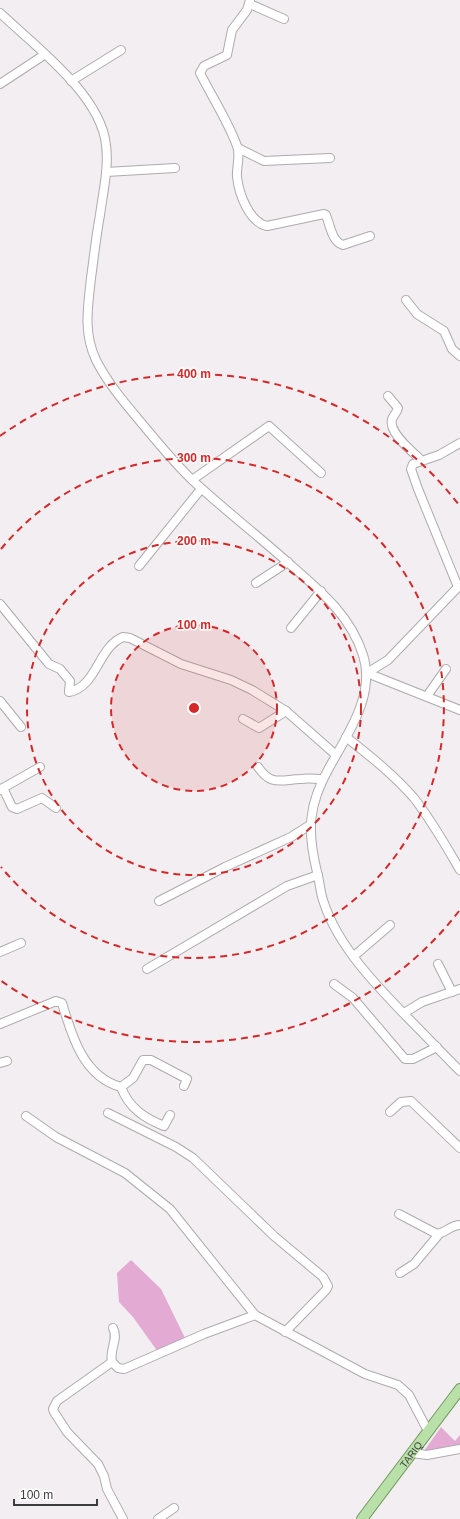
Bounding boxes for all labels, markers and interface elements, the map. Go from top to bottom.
text: 400 m [177,367,211,381]
text: 300 m [177,451,211,465]
text: 200 m [177,534,211,548]
text: 100 m [177,618,211,632]
centre of rings [187,701,201,715]
street label: TARIQ [397,1439,424,1470]
scale bar [14,1481,97,1507]
text: 100 m [20,1488,53,1502]

